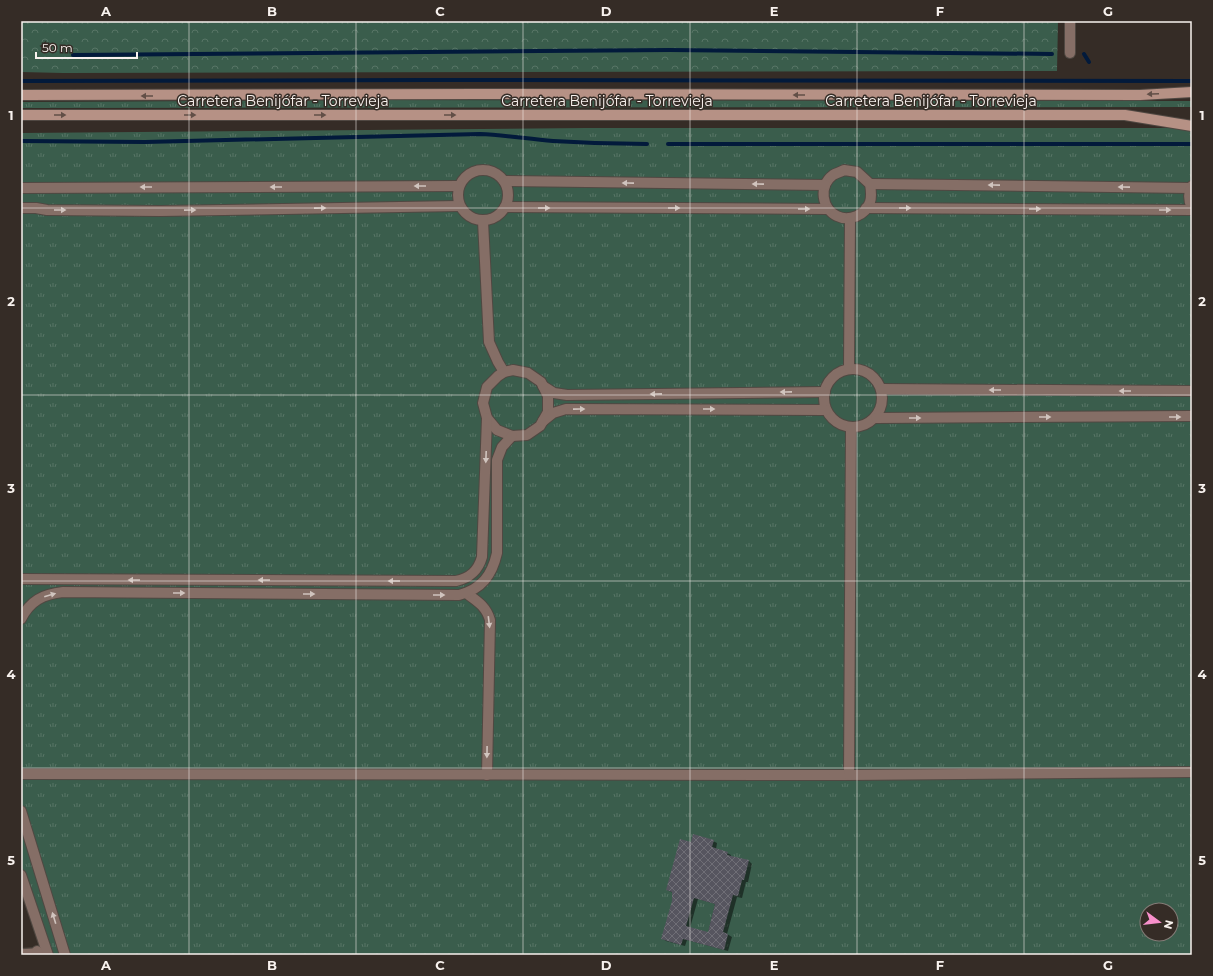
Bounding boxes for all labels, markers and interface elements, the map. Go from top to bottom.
text: A [100,3,112,19]
text: B [267,3,277,19]
text: C [435,3,445,19]
text: D [601,3,612,19]
text: E [770,3,779,19]
text: F [936,3,944,19]
text: G [1103,3,1113,19]
scale bar [36,34,137,60]
text: 50 m [42,40,73,55]
one-way arrow [1146,91,1159,97]
one-way arrow [141,92,153,99]
street label: Carretera Benijófar - Torrevieja [177,92,389,110]
street label: Carretera Benijófar - Torrevieja [501,92,713,110]
one-way arrow [792,92,805,98]
street label: Carretera Benijófar - Torrevieja [825,92,1037,110]
text: 1 [8,107,14,123]
text: 1 [1199,107,1205,123]
one-way arrow [54,112,67,118]
one-way arrow [184,112,197,118]
one-way arrow [314,112,327,118]
one-way arrow [444,112,457,118]
one-way arrow [622,179,634,186]
one-way arrow [751,181,764,187]
one-way arrow [987,182,1000,188]
one-way arrow [413,183,426,189]
one-way arrow [139,184,152,190]
one-way arrow [269,184,282,190]
one-way arrow [1117,184,1130,190]
one-way arrow [314,205,327,211]
one-way arrow [538,205,551,211]
one-way arrow [668,205,681,211]
one-way arrow [899,205,912,211]
one-way arrow [798,206,811,212]
one-way arrow [1029,206,1042,212]
one-way arrow [54,207,67,213]
one-way arrow [184,207,196,214]
one-way arrow [1159,207,1172,213]
text: 2 [7,293,15,309]
text: 2 [1198,293,1206,309]
one-way arrow [988,387,1001,393]
one-way arrow [1118,388,1131,394]
one-way arrow [779,389,792,395]
one-way arrow [649,391,662,397]
one-way arrow [573,406,586,412]
one-way arrow [703,406,716,412]
one-way arrow [1169,413,1181,420]
one-way arrow [1039,414,1052,420]
one-way arrow [909,415,922,421]
one-way arrow [482,451,489,463]
text: 3 [6,480,15,496]
text: 3 [1197,480,1206,496]
one-way arrow [127,577,140,583]
one-way arrow [257,577,270,583]
one-way arrow [387,578,400,584]
one-way arrow [173,590,186,596]
one-way arrow [303,591,316,597]
one-way arrow [44,592,56,598]
one-way arrow [433,592,446,598]
one-way arrow [486,616,492,628]
text: 4 [7,666,16,682]
text: 4 [1198,666,1207,682]
one-way arrow [484,746,491,758]
text: 5 [7,852,15,868]
text: 5 [1198,852,1206,868]
north arrow [1139,902,1179,942]
one-way arrow [51,911,57,923]
text: N [1161,918,1177,931]
text: A [100,957,112,973]
text: B [267,957,277,973]
text: C [435,957,445,973]
text: D [601,957,612,973]
text: E [770,957,779,973]
text: F [936,957,944,973]
text: G [1103,957,1113,973]

